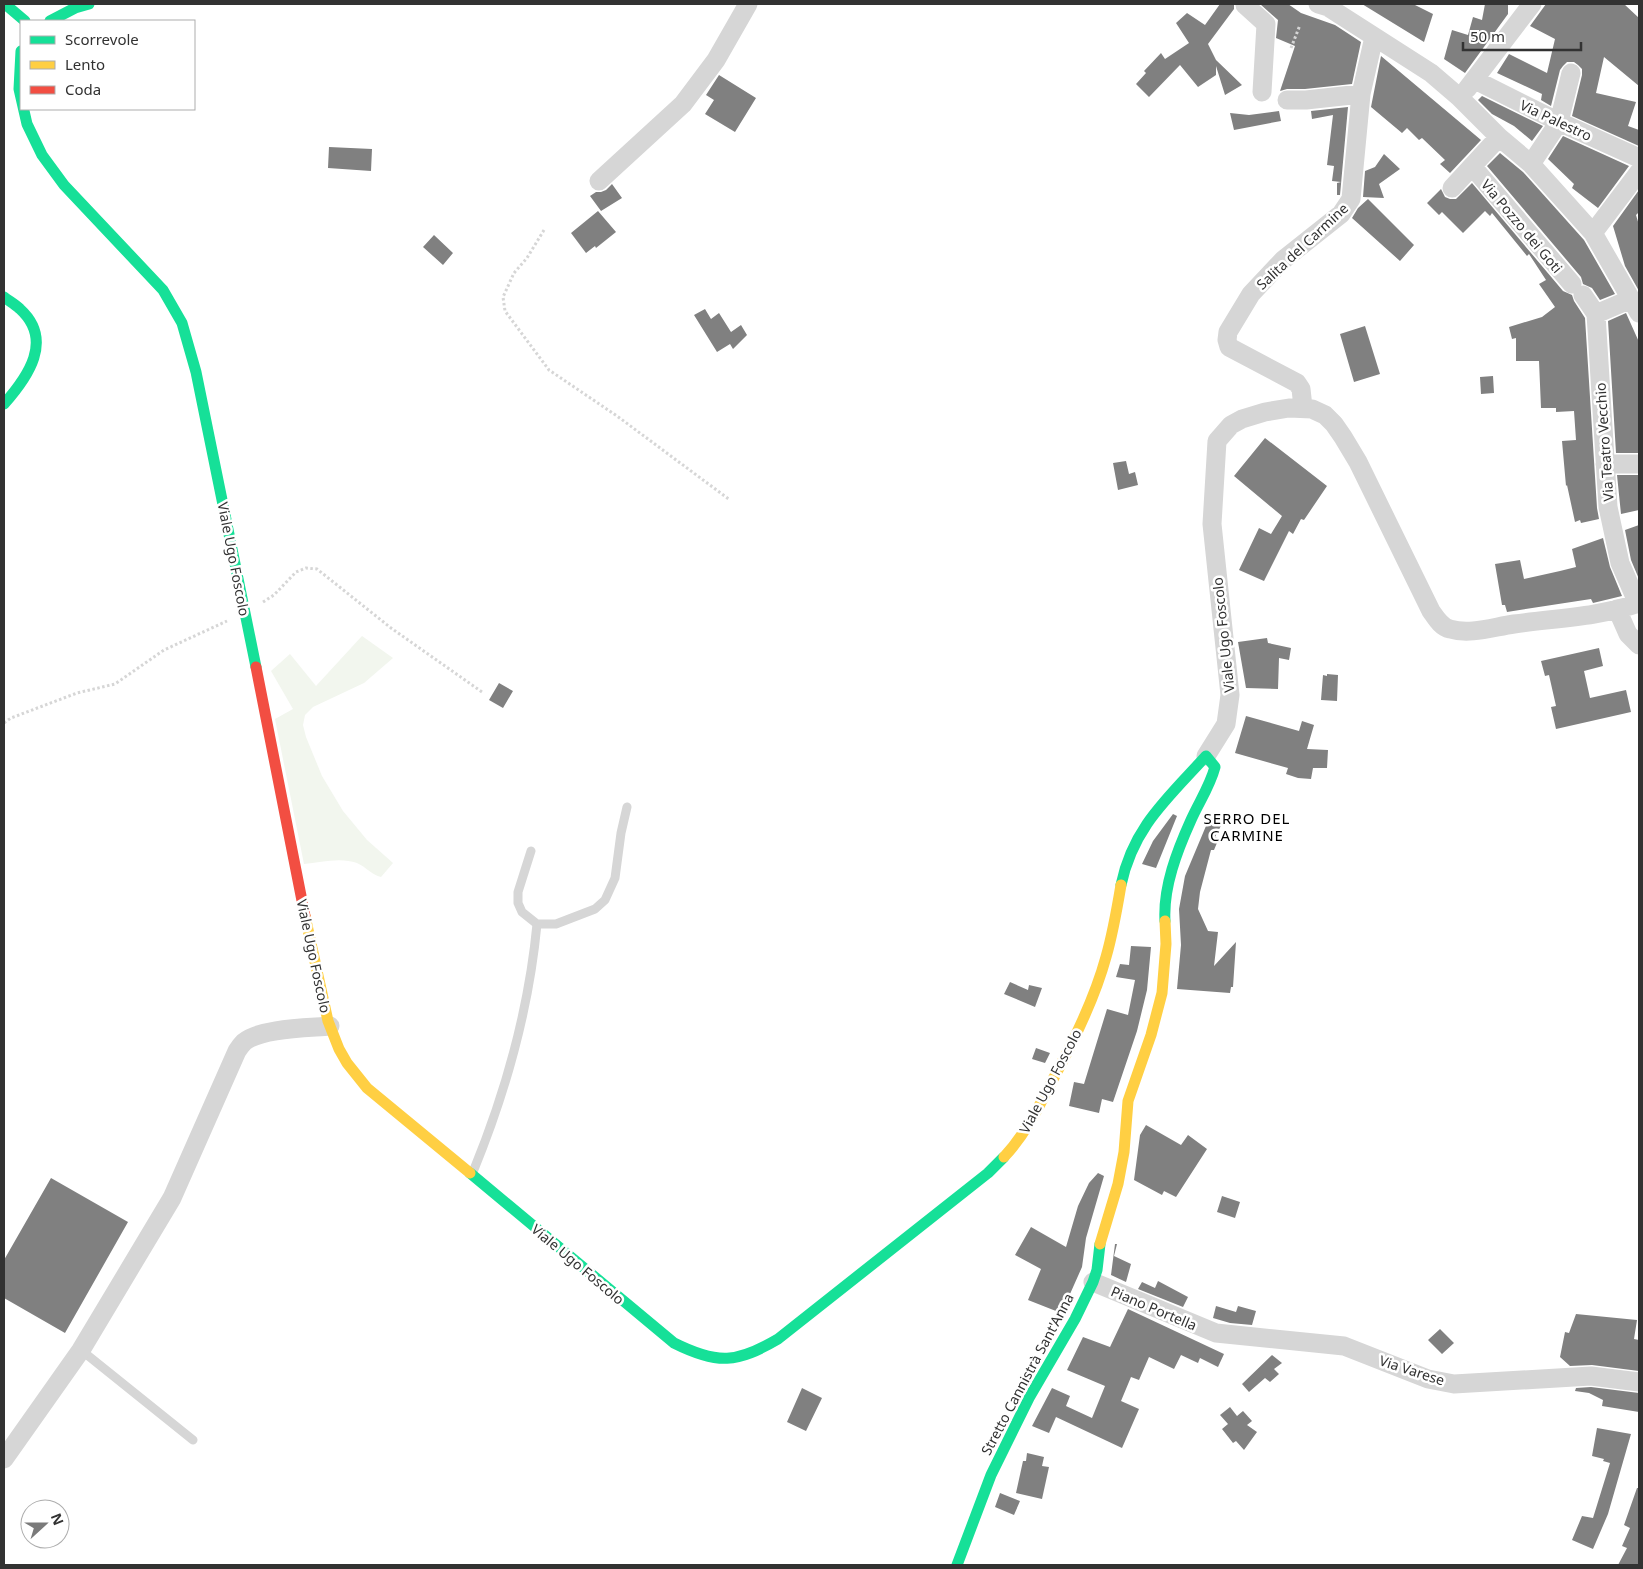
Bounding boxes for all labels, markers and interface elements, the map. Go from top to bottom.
legend [20,20,195,110]
scale bar [1463,20,1580,52]
text: 50 m [1470,26,1505,46]
text: Scorrevole [65,29,139,49]
text: Lento [65,54,105,74]
text: Coda [65,79,101,99]
street label: Via Palestro [1517,95,1595,145]
street label: Via Pozzo dei Goti [1477,175,1567,277]
street label: Salita del Carmine [1252,198,1352,293]
street label: Via Teatro Vecchio [1590,382,1618,502]
street label: Viale Ugo Foscolo [214,500,254,618]
street label: Viale Ugo Foscolo [1208,576,1238,694]
district label: SERRO DEL CARMINE [1203,808,1291,845]
street label: Viale Ugo Foscolo [293,897,335,1015]
street label: Viale Ugo Foscolo [1014,1025,1086,1137]
street label: Viale Ugo Foscolo [528,1220,628,1308]
street label: Piano Portella [1108,1281,1200,1335]
street label: Stretto Cannistrà Sant'Anna [976,1290,1078,1458]
street label: Via Varese [1377,1351,1447,1389]
north arrow [20,1499,70,1549]
text: N [47,1510,69,1528]

